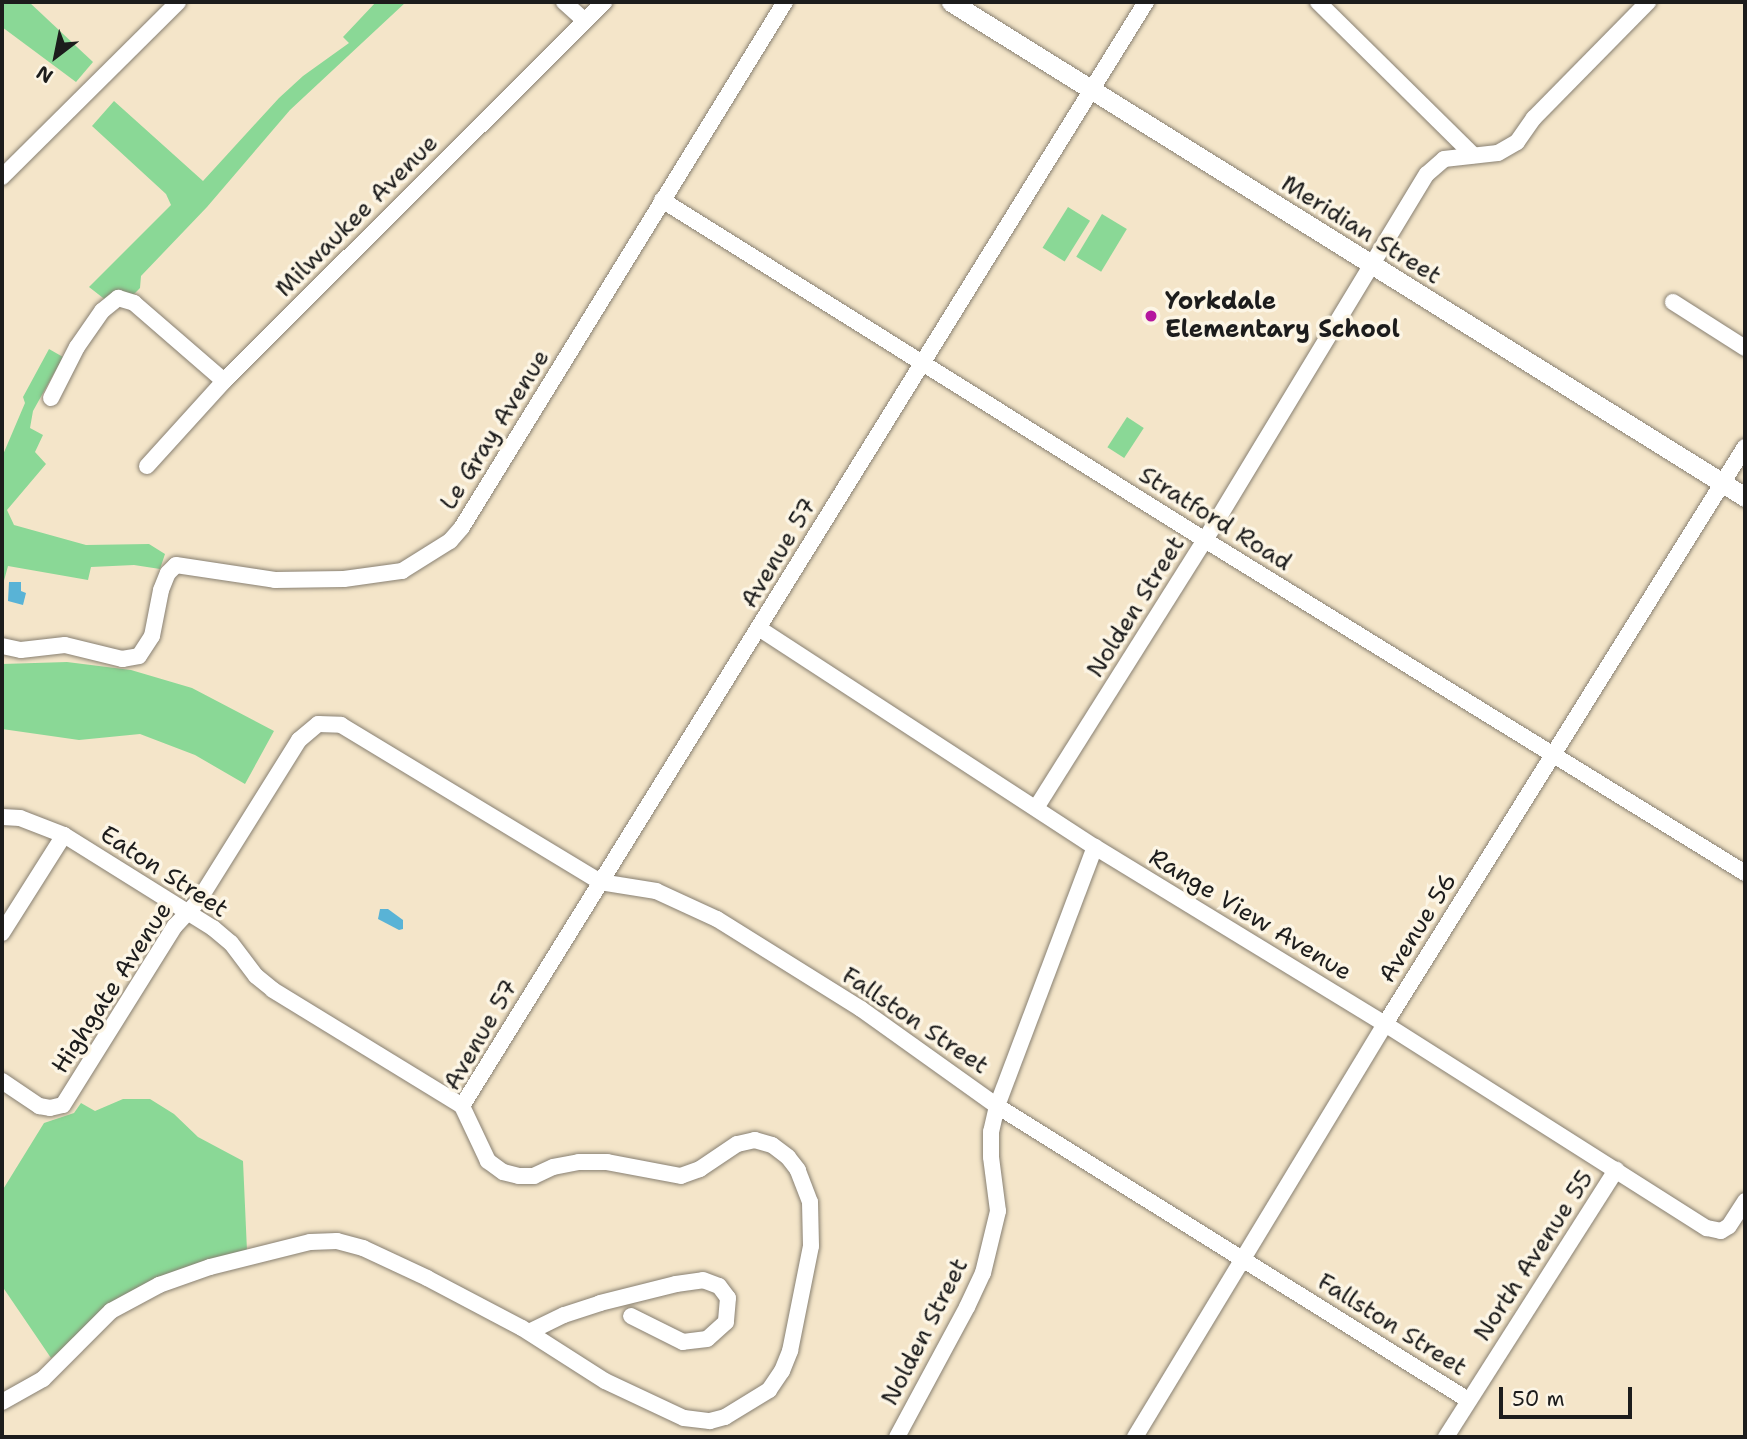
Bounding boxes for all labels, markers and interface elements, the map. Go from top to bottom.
north arrow [21,21,91,91]
text: N [32,60,58,89]
street label: Milwaukee Avenue [270,129,444,303]
street label: Meridian Street [1276,169,1446,291]
place label: Yorkdale Elementary School [1165,288,1400,344]
marker: Yorkdale Elementary School [1143,308,1159,324]
street label: Le Gray Avenue [434,345,556,515]
street label: Stratford Road [1134,461,1296,577]
street label: Avenue 57 [735,493,823,613]
street label: Nolden Street [1081,531,1191,683]
street label: Eaton Street [95,820,233,924]
street label: Range View Avenue [1143,843,1357,987]
street label: Avenue 56 [1373,868,1463,988]
street label: Highgate Avenue [46,897,178,1079]
street label: Fallston Street [836,961,994,1081]
street label: Avenue 57 [438,974,524,1096]
street label: North Avenue 55 [1468,1165,1600,1347]
street label: Nolden Street [876,1254,974,1410]
street label: Fallston Street [1312,1268,1472,1382]
scale bar [1502,1372,1635,1416]
text: 50 m [1512,1385,1565,1413]

